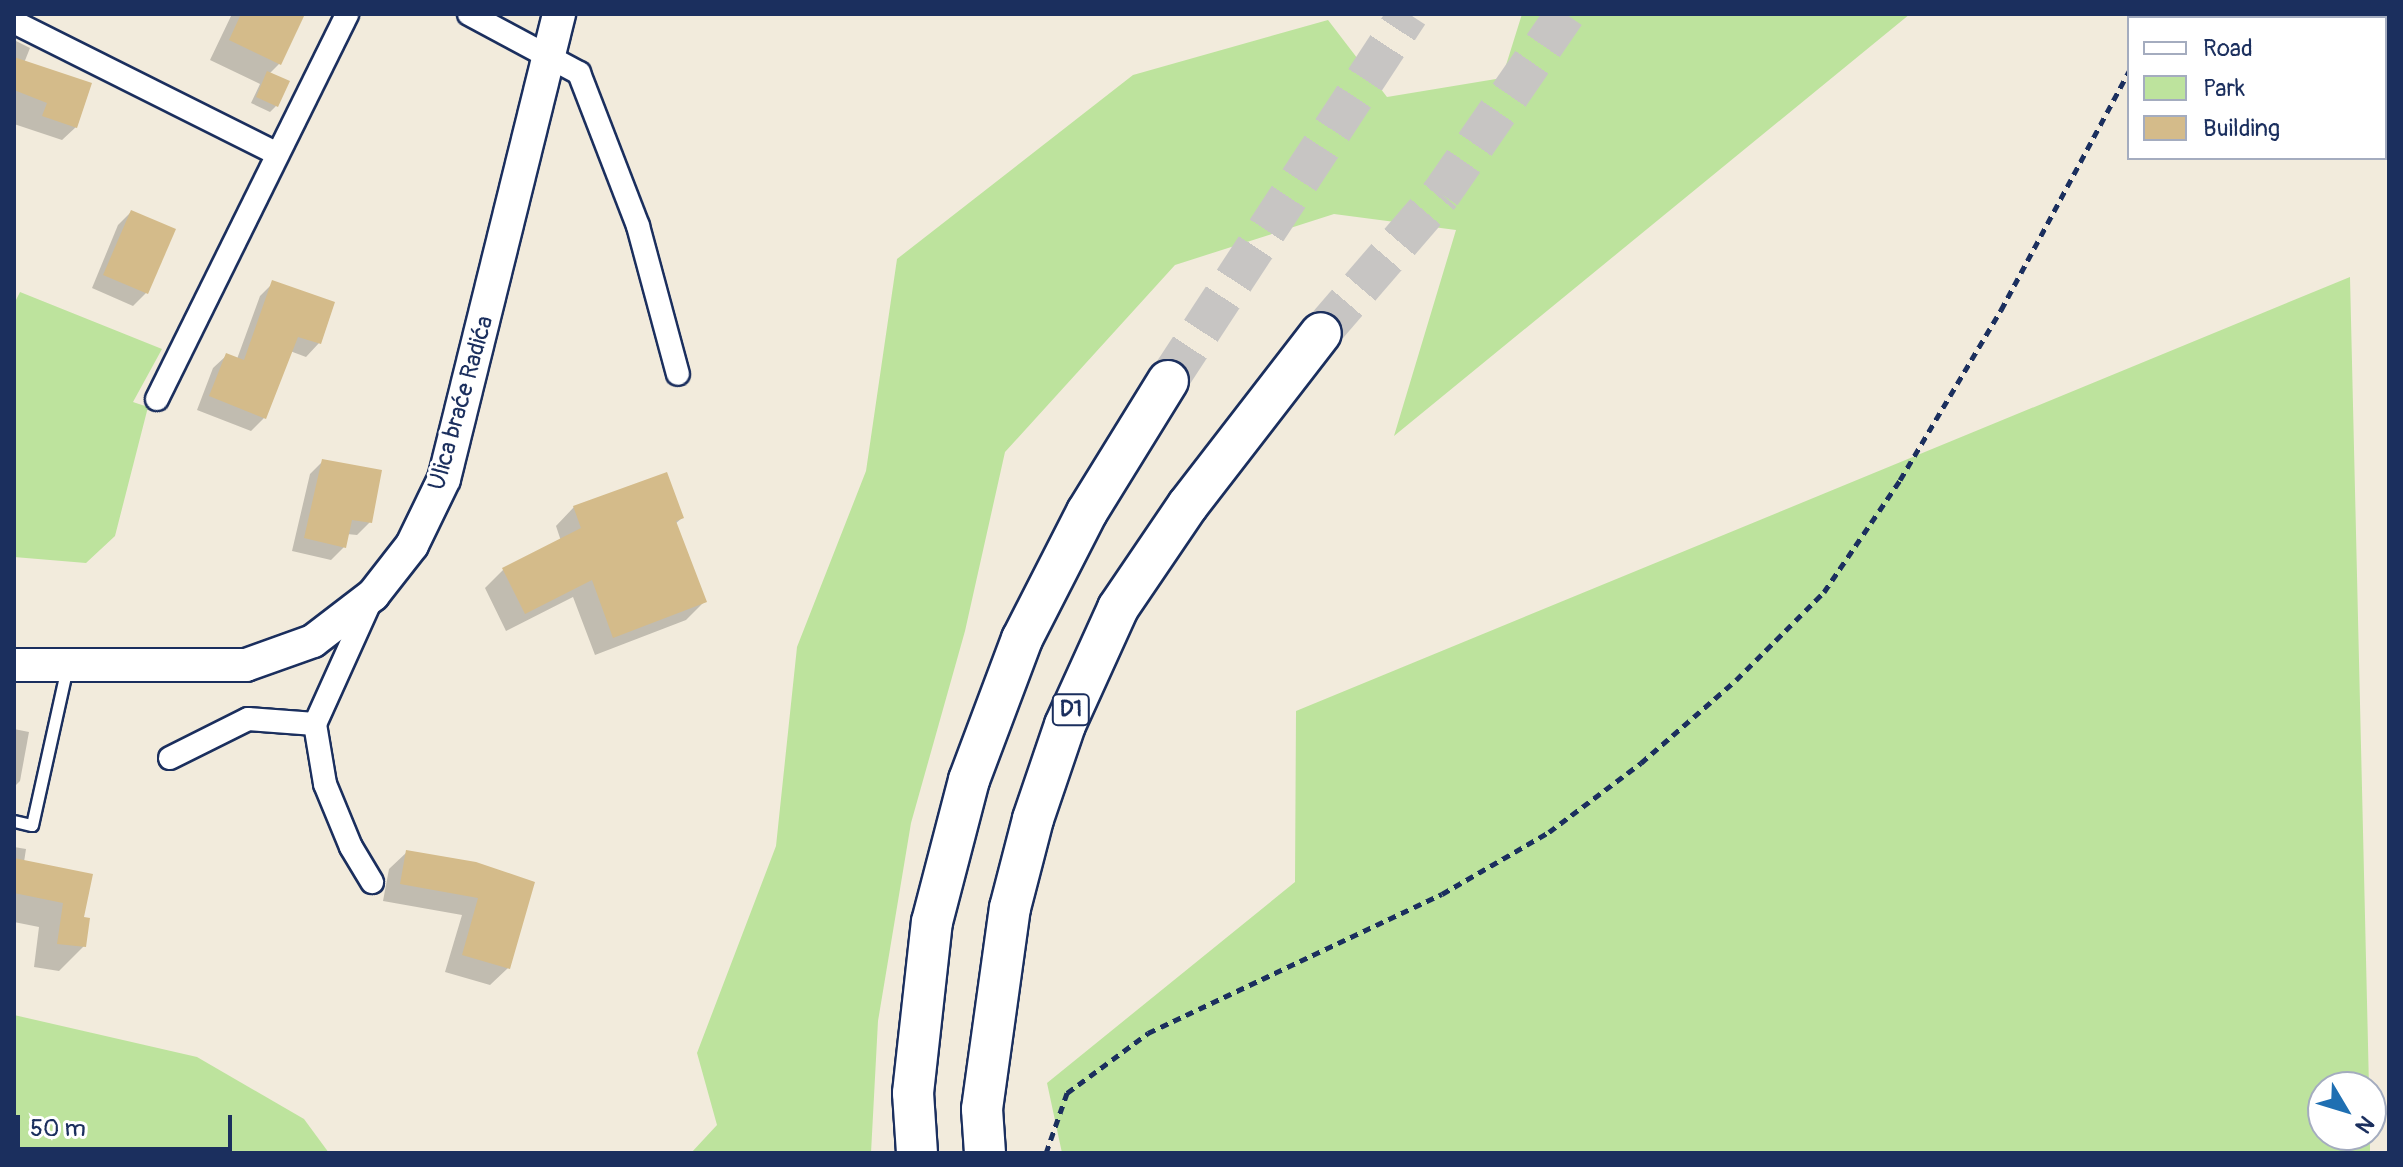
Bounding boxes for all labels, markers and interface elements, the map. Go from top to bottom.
legend [2127,16,2387,160]
text: Road [2203,34,2253,63]
text: Park [2203,74,2245,103]
text: Building [2203,114,2280,143]
street label: Ulica braće Radića [422,312,500,494]
road number: D1 [1051,692,1091,728]
north arrow [2307,1071,2387,1151]
scale bar [20,1099,236,1149]
text: N [2349,1110,2380,1139]
text: 50 m [30,1114,86,1143]

